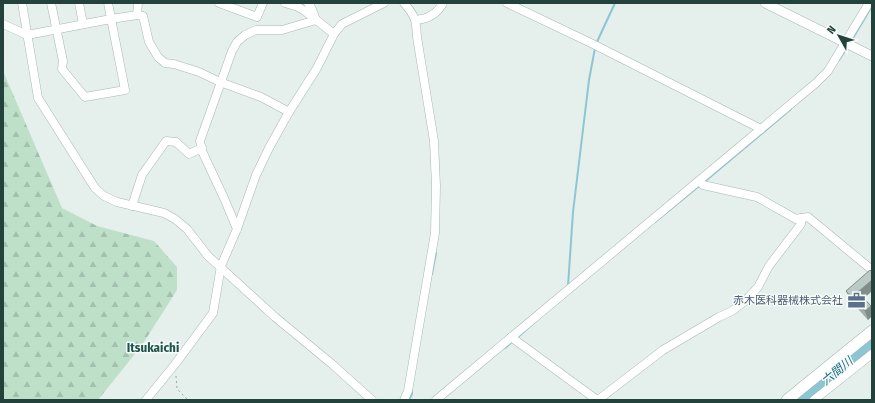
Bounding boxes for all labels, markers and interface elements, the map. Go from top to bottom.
north arrow [819,16,859,56]
text: N [824,23,839,37]
office icon: 赤木医科器械株式会社 [846,290,866,310]
place label: 赤木医科器械株式会社 [733,294,843,307]
district label: Itsukaichi [127,340,179,355]
water label: 六間川 [819,353,857,388]

